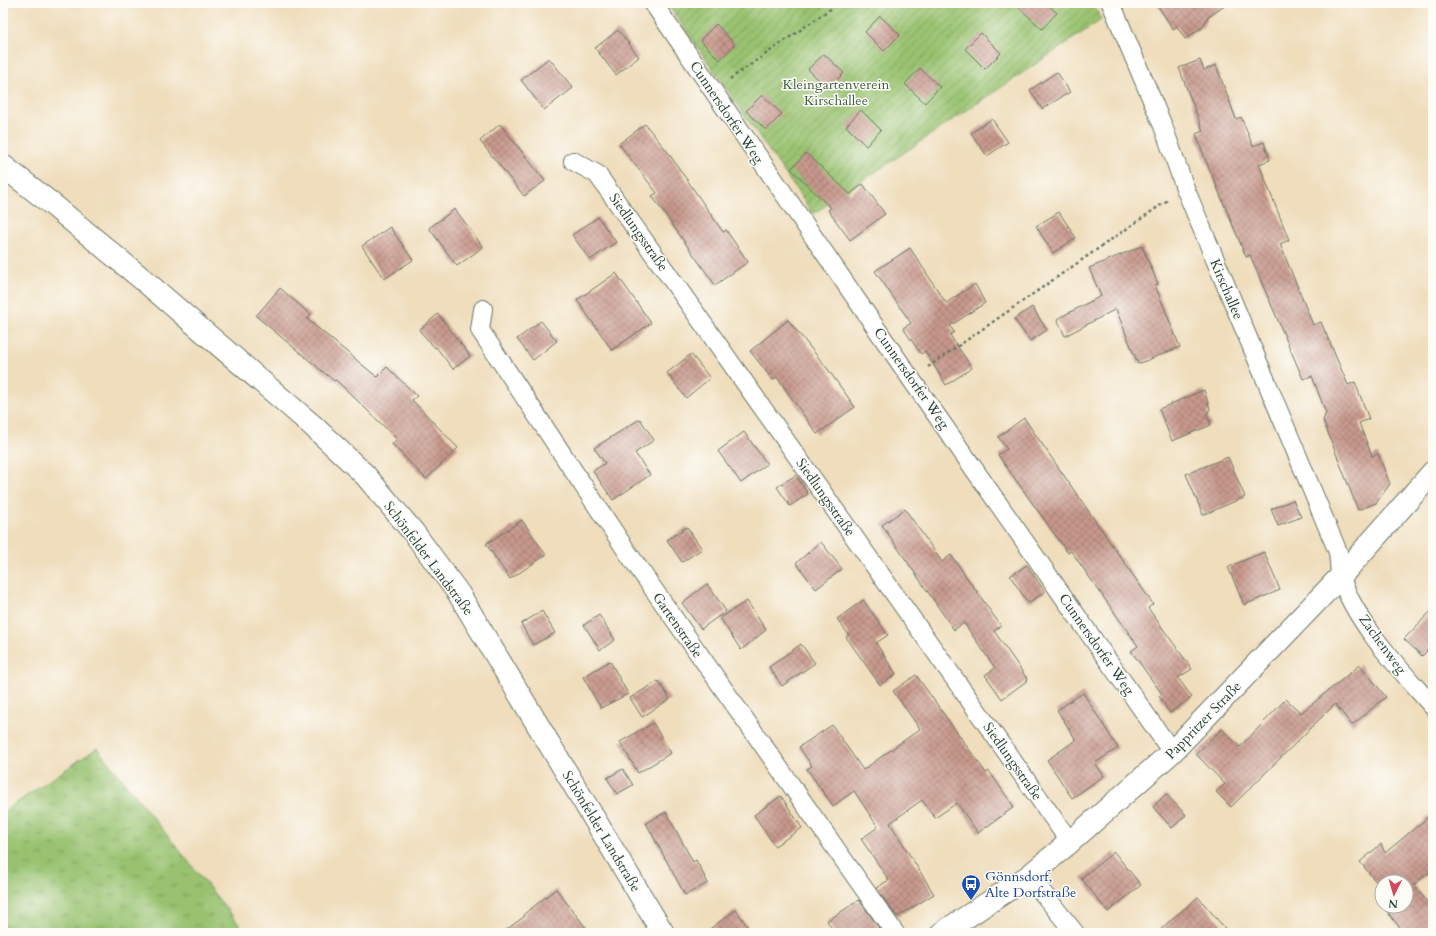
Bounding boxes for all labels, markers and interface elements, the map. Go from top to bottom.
street label: Cunnersdorfer Weg [685,57,768,167]
park label: Kleingartenverein Kirschallee [783,75,889,110]
street label: Siedlungsstraße [605,189,673,275]
street label: Kirschallee [1205,256,1248,322]
street label: Cunnersdorfer Weg [869,324,954,433]
street label: Siedlungsstraße [792,454,860,540]
street label: Schönfelder Landstraße [379,497,478,619]
street label: Gartenstraße [648,589,707,662]
street label: Cunnersdorfer Weg [1054,590,1139,699]
street label: Zachenweg [1354,610,1411,678]
street label: Pappritzer Straße [1161,677,1245,763]
street label: Siedlungsstraße [979,718,1047,804]
street label: Schönfelder Landstraße [558,767,645,895]
place label: Gönnsdorf, Alte Dorfstraße [985,867,1076,902]
bus stop icon: Gönnsdorf, Alte Dorfstraße [960,873,982,901]
north arrow [1374,874,1414,914]
text: N [1387,896,1399,911]

